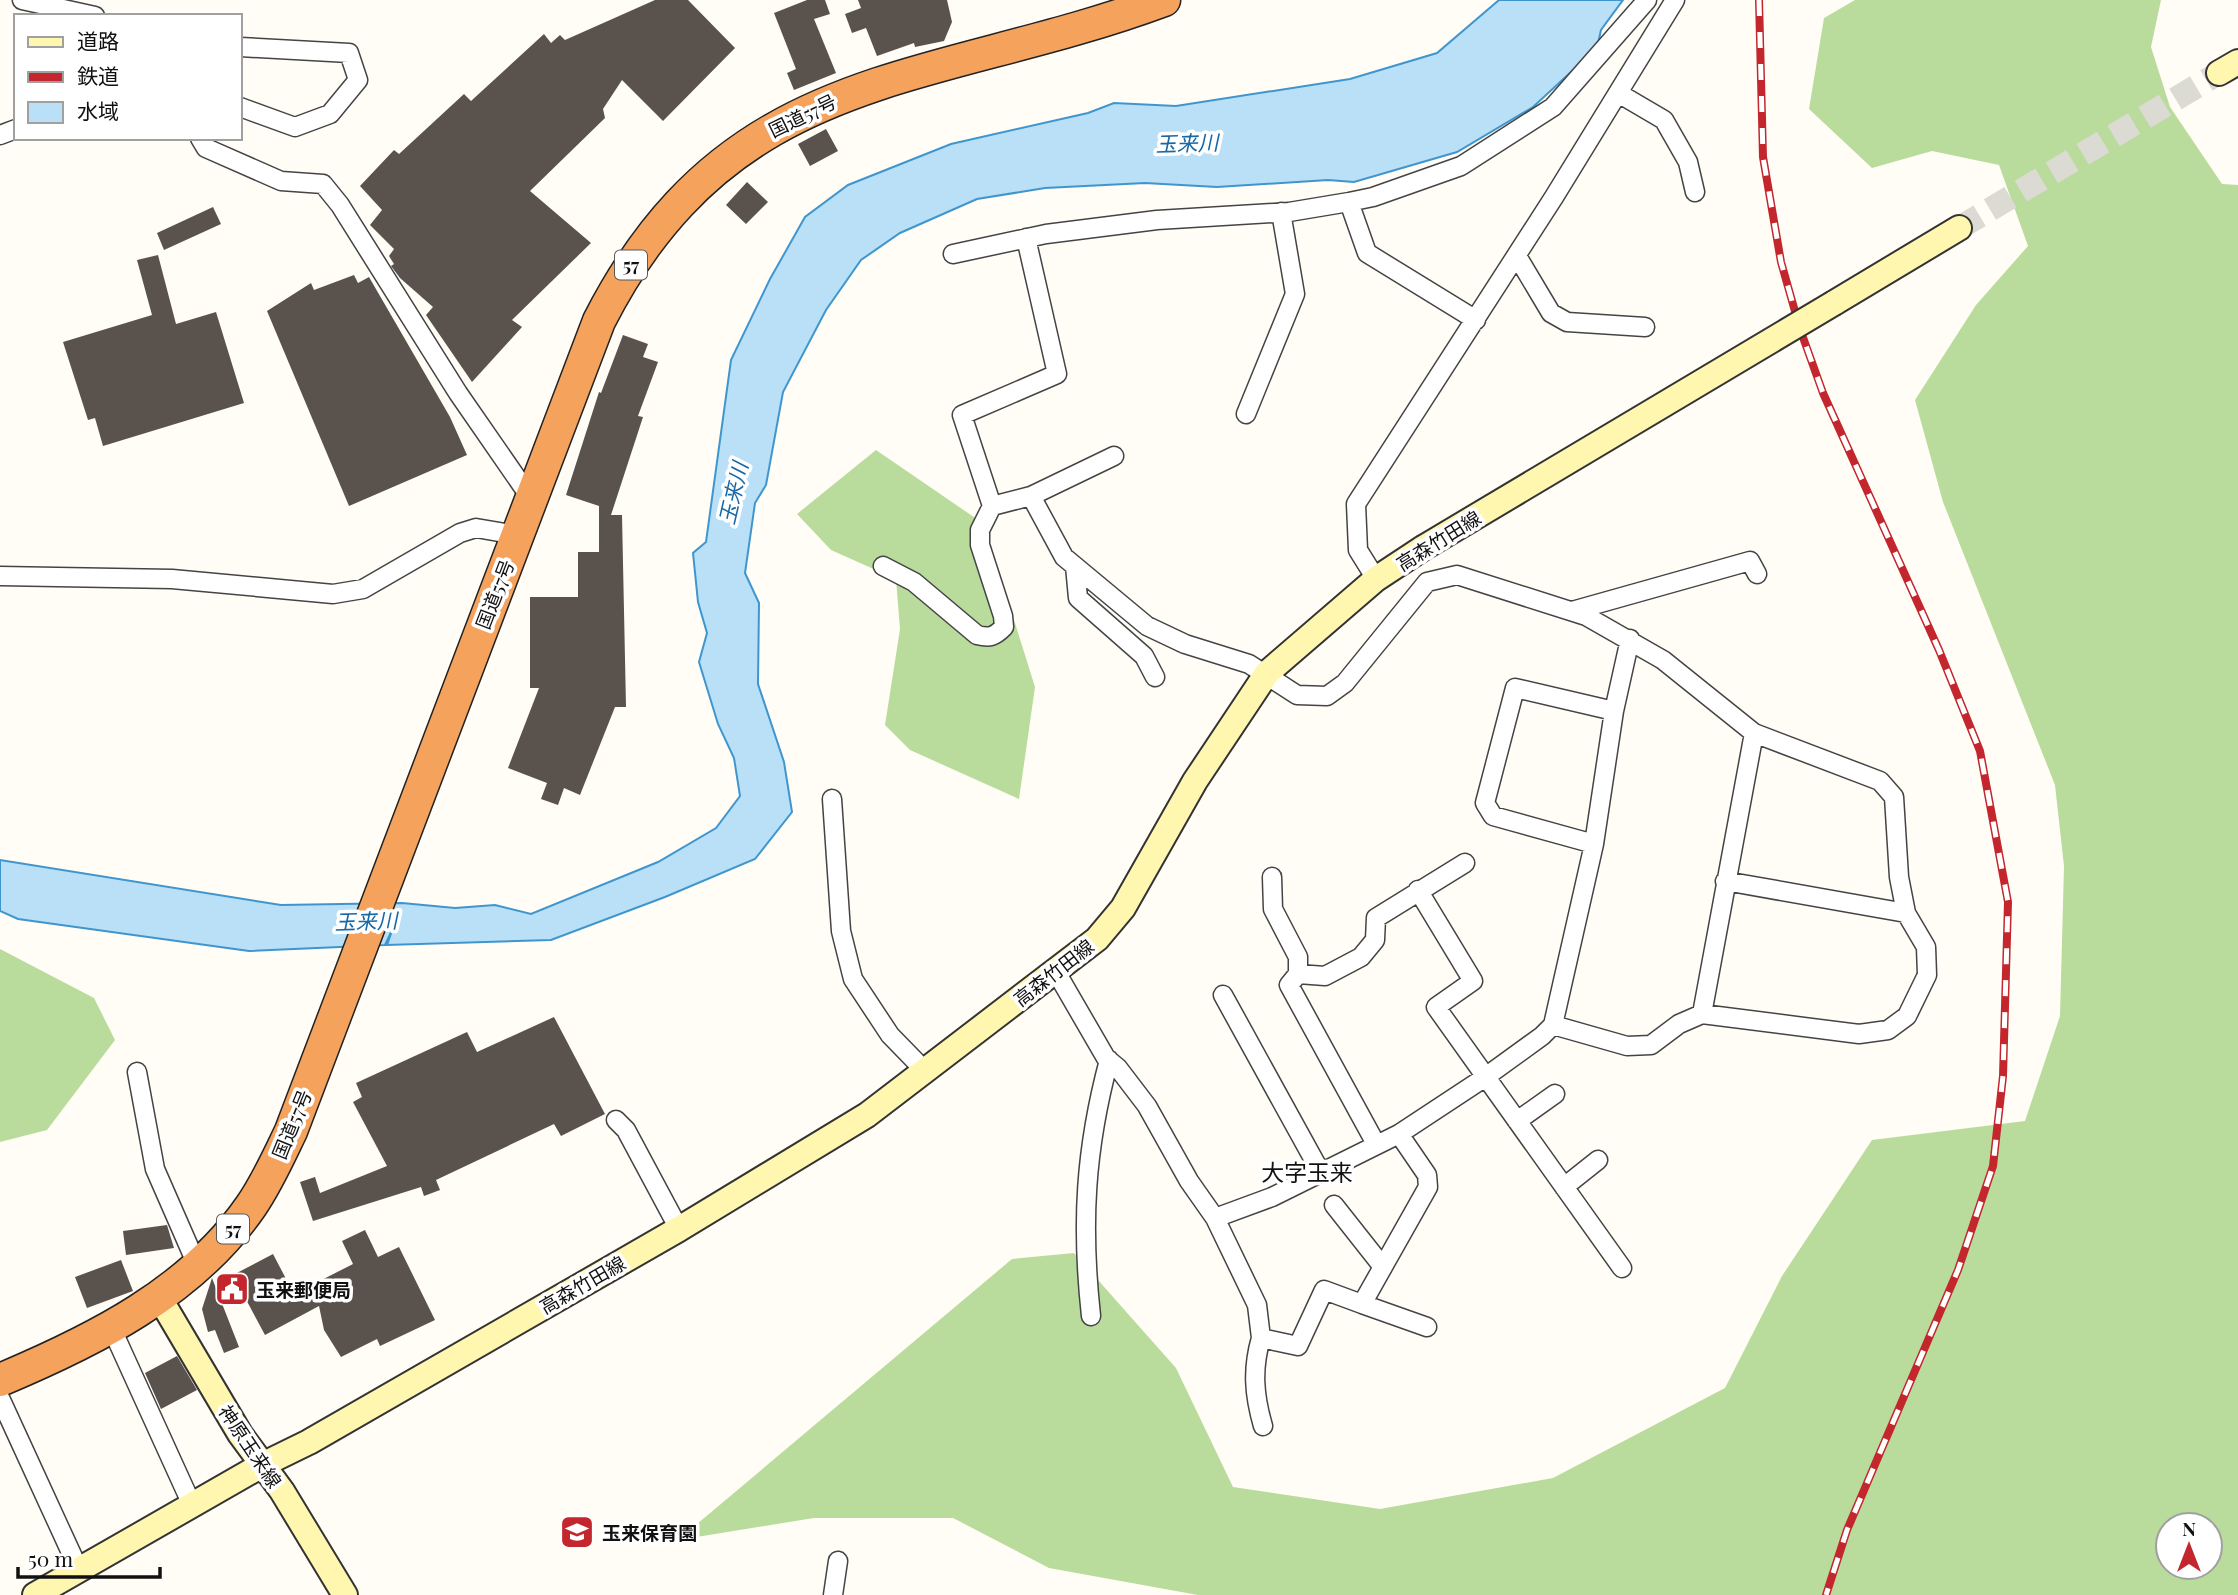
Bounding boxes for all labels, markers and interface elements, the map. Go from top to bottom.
legend [14,14,242,140]
text: 道路 [77,26,119,54]
text: 鉄道 [77,61,119,89]
street label: 国道57号 [764,87,840,143]
text: 水域 [77,96,119,124]
water label: 玉来川 [1155,127,1221,157]
road number: 57 [615,250,647,279]
water label: 玉来川 [711,457,753,527]
street label: 高森竹田線 [1391,504,1485,576]
street label: 国道57号 [469,555,519,633]
water label: 玉来川 [334,905,400,935]
street label: 高森竹田線 [1008,933,1098,1011]
street label: 国道57号 [265,1085,317,1163]
district label: 大字玉来 [1261,1156,1353,1187]
road number: 57 [217,1214,249,1244]
street label: 高森竹田線 [534,1249,630,1319]
public building icon: 玉来郵便局 [213,1270,251,1308]
place label: 玉来郵便局 [256,1276,351,1302]
street label: 神原玉来線 [214,1399,288,1493]
north arrow [2154,1511,2224,1581]
school or university icon: 玉来保育園 [558,1513,596,1551]
text: N [2182,1515,2196,1541]
place label: 玉来保育園 [602,1519,697,1545]
scale bar [18,1536,159,1580]
text: 50 m [28,1544,74,1572]

